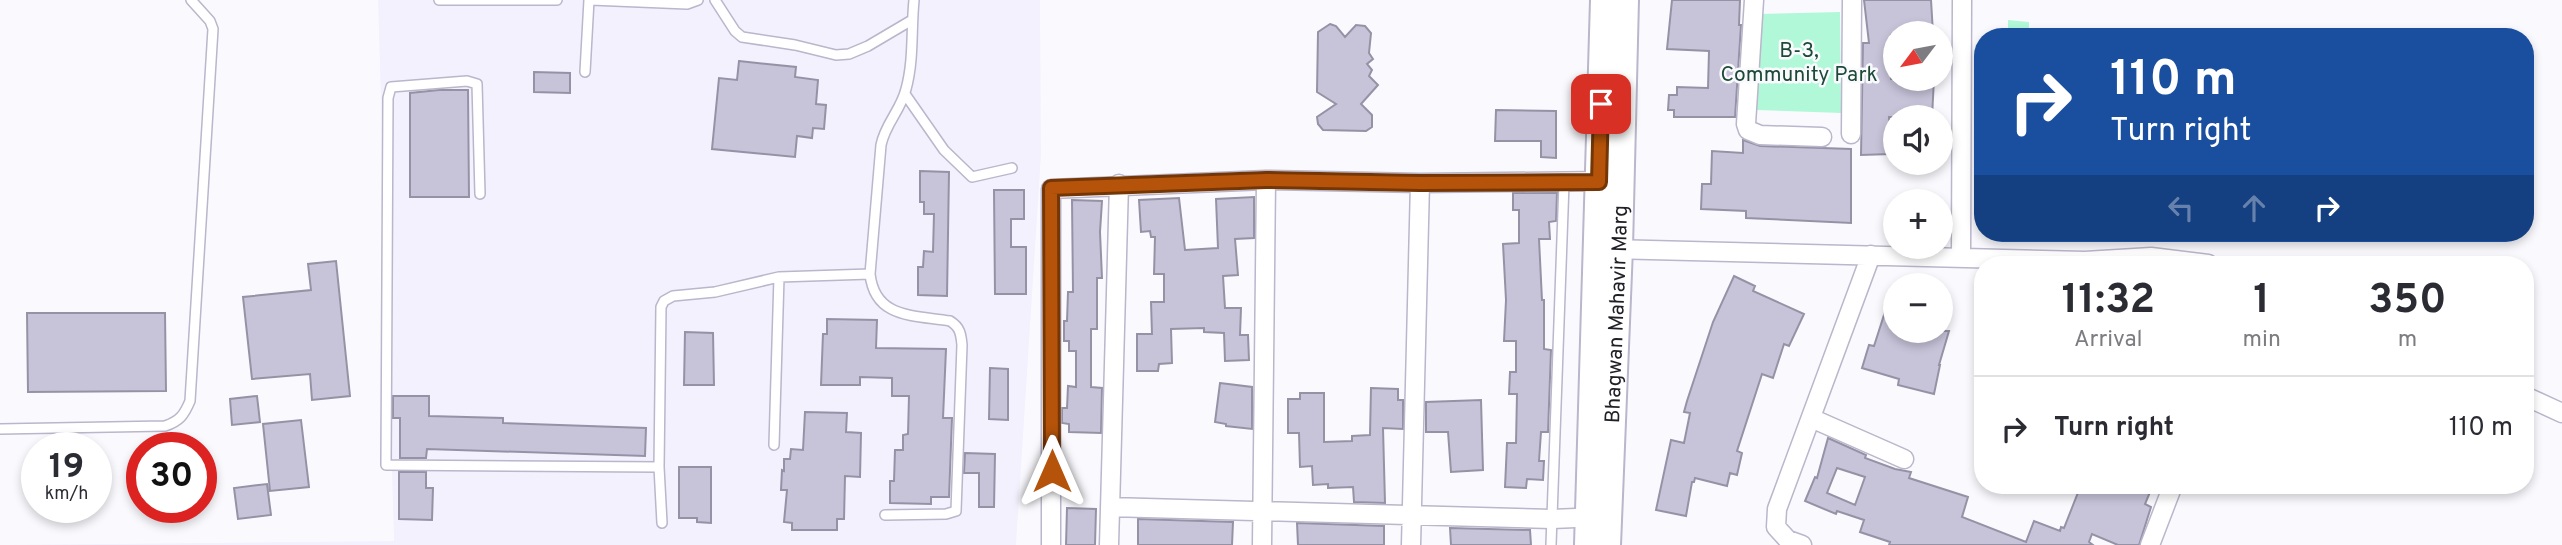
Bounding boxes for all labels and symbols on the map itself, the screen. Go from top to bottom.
north arrow [1883,21,1953,91]
park label: B-3, Community Park [1720,38,1878,89]
pin [1571,74,1631,134]
street label: Bhagwan Mahavir Marg [1600,205,1635,424]
speed limit sign: 30 [126,432,217,523]
position arrow [1015,434,1089,508]

